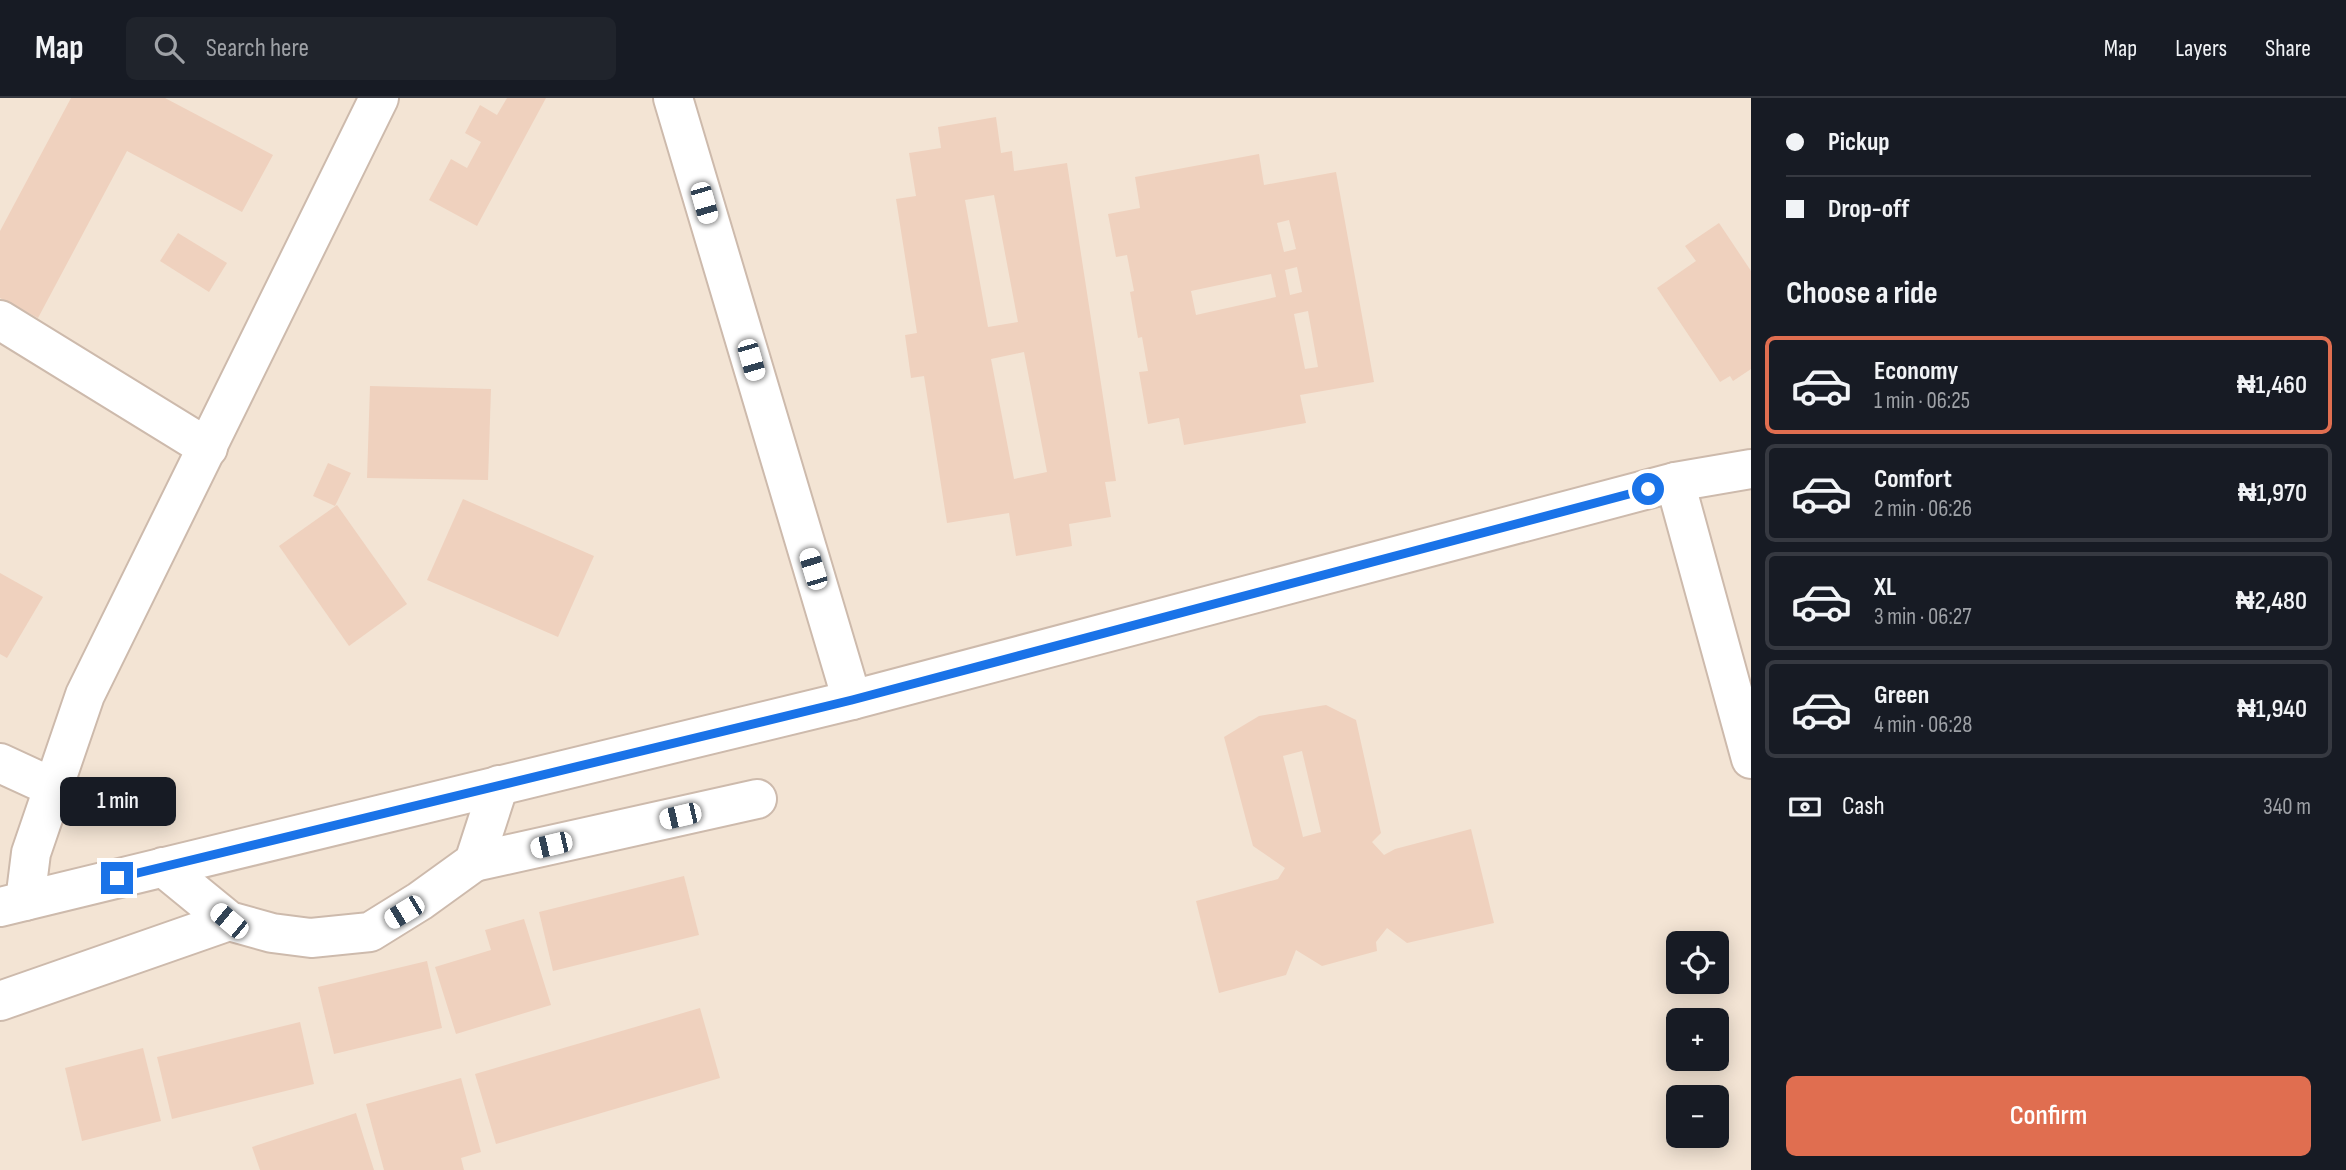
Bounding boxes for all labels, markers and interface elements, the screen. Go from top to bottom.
search box [126,17,616,80]
text: Map [35,28,84,68]
icon: search [150,29,188,67]
text: Search here [206,33,309,64]
text: Map [2104,34,2137,63]
text: Layers [2175,34,2227,63]
text: Share [2265,34,2311,63]
text: Pickup [1828,127,1890,158]
car [689,180,720,226]
text: Drop-off [1828,194,1909,225]
text: Choose a ride [1786,274,1938,313]
car [736,337,767,383]
icon: car [1790,354,1853,417]
text: Economy [1874,356,1958,387]
text: ₦1,460 [2237,370,2307,401]
text: 1 min · 06:25 [1874,387,1970,415]
icon: car [1790,462,1853,525]
text: Comfort [1874,464,1952,495]
route start [1632,473,1664,505]
text: ₦1,970 [2238,478,2307,509]
text: 2 min · 06:26 [1874,495,1972,523]
car [797,546,830,592]
icon: car [1790,570,1853,633]
text: XL [1874,572,1896,603]
text: ₦2,480 [2236,586,2307,617]
text: 3 min · 06:27 [1874,603,1971,631]
icon: car [1790,678,1853,741]
text: Green [1874,680,1929,711]
text: ₦1,940 [2237,694,2307,725]
text: 4 min · 06:28 [1874,711,1972,739]
callout: 1 min [59,776,175,826]
text: 1 min [97,787,139,815]
icon: cash [1786,788,1824,826]
text: Cash [1842,791,1885,822]
text: 340 m [2263,793,2311,821]
car [658,801,703,831]
car [529,830,574,860]
route end [101,862,133,894]
car [381,892,428,932]
car [207,899,252,943]
map controls [1666,931,1729,1148]
button: locate [1666,931,1729,994]
button: + [1666,1008,1729,1071]
button: Confirm [1786,1076,2311,1156]
button: − [1666,1085,1729,1148]

